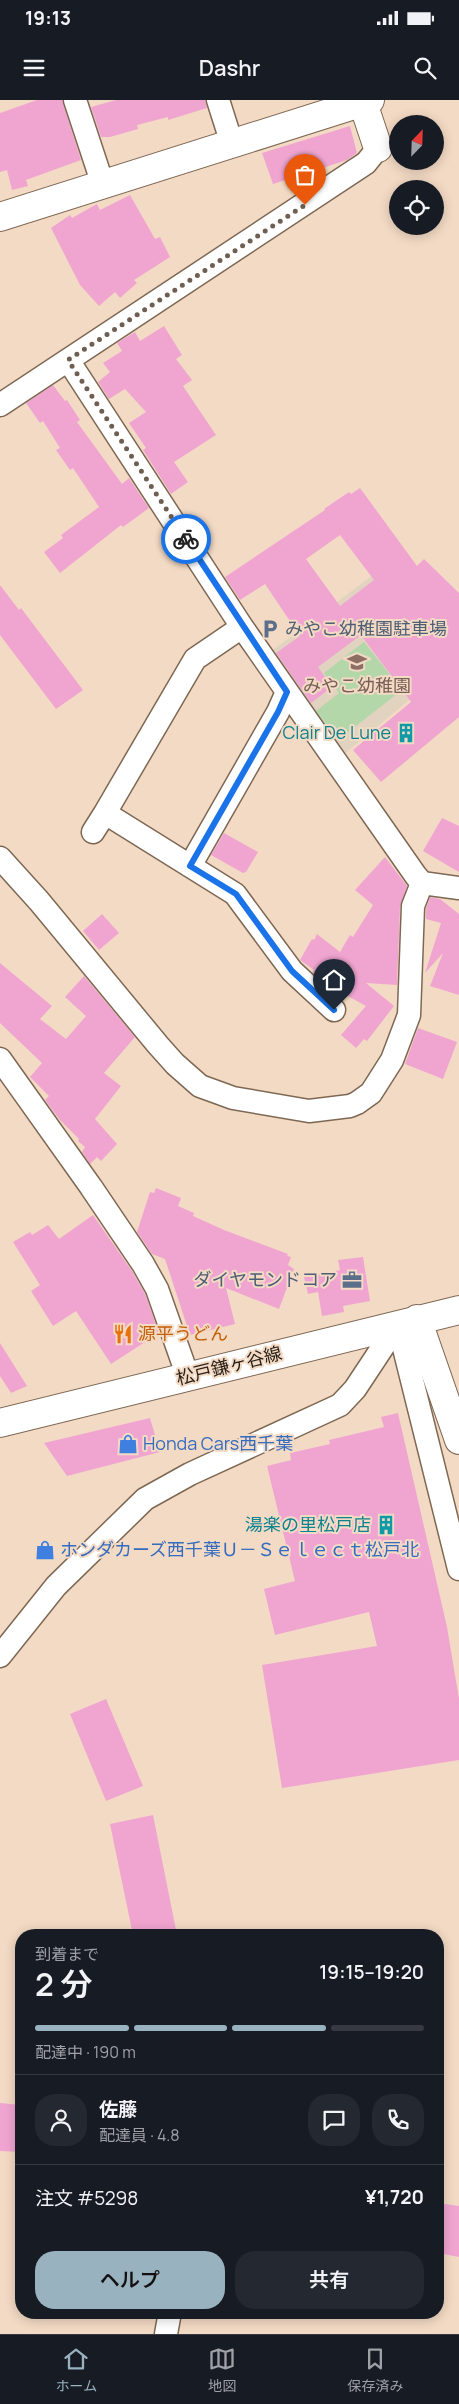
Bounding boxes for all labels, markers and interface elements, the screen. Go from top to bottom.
text: 19:13 [25,5,71,31]
text: Dashr [199,53,260,83]
icon: menu [20,54,48,82]
icon: search [411,54,439,82]
north arrow [389,115,444,170]
map controls [389,115,444,235]
pin [284,154,326,205]
icon: bag [291,161,319,189]
button: locate [389,180,444,235]
courier [161,514,211,564]
icon: bike [172,525,200,553]
place label: みやこ幼稚園駐車場 [285,616,447,640]
parking icon: みやこ幼稚園駐車場 [259,618,281,640]
school or university icon: みやこ幼稚園 [346,651,368,673]
place label: みやこ幼稚園 [303,673,411,697]
place label: Clair De Lune [282,720,391,744]
building icon: Clair De Lune [395,722,417,744]
pin [313,959,355,1010]
icon: home [320,966,348,994]
place label: ダイヤモンドコア [194,1267,337,1291]
office icon: ダイヤモンドコア [341,1269,363,1291]
place label: 源平うどん [138,1321,228,1345]
restaurant icon: 源平うどん [112,1323,134,1345]
street label: 松戸鎌ヶ谷線 [173,1340,284,1390]
place label: Honda Cars西千葉 [143,1431,293,1455]
shop icon: Honda Cars西千葉 [117,1433,139,1455]
place label: 湯楽の里松戸店 [245,1512,371,1536]
building icon: 湯楽の里松戸店 [375,1514,397,1536]
place label: ホンダカーズ西千葉Ｕ－Ｓｅｌｅｃｔ松戸北 [60,1537,419,1561]
shop icon: ホンダカーズ西千葉Ｕ－Ｓｅｌｅｃｔ松戸北 [34,1539,56,1561]
text: 到着まで [35,1943,99,1965]
text: 19:15–19:20 [319,1959,424,1985]
text: 2 分 [35,1962,92,2006]
text: 配達中 · 190 m [35,2041,136,2063]
button: person [35,2094,87,2146]
button: chat [308,2094,360,2146]
button: phone [372,2094,424,2146]
text: 佐藤 [99,2096,137,2122]
text: 配達員 · 4.8 [99,2124,179,2146]
text: ¥1,720 [365,2184,424,2210]
text: 注文 #5298 [35,2185,138,2211]
button: ヘルプ [35,2251,225,2309]
button: 共有 [235,2251,424,2309]
tab: ホーム [56,2345,97,2395]
tab: 地図 [208,2345,236,2395]
tab: 保存済み [347,2345,403,2395]

